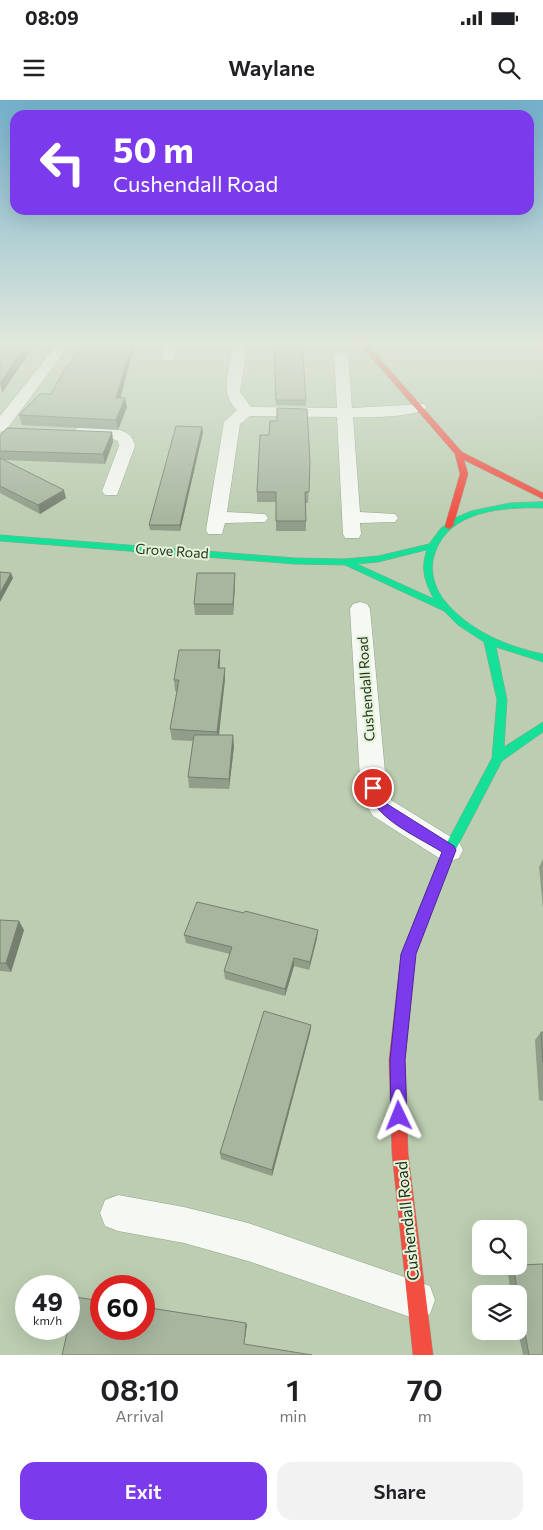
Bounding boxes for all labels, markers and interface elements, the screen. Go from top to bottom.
text: 08:09 [25,6,79,29]
icon: menu [20,54,48,82]
text: Waylane [228,54,315,81]
icon: search [495,54,523,82]
text: 50 m [113,127,194,170]
icon: left [30,130,95,195]
text: Cushendall Road [113,170,278,197]
street label: Grove Road [135,539,209,562]
street label: Cushendall Road [353,636,378,742]
pin [352,767,394,809]
icon: arrive [359,774,387,802]
position arrow [372,1089,424,1141]
street label: Cushendall Road [391,1160,422,1282]
map controls [472,1220,527,1340]
button: search [472,1220,527,1275]
speed limit sign: 60 [90,1275,155,1340]
button: layers [472,1285,527,1340]
text: 49 [32,1286,63,1316]
text: km/h [33,1313,62,1327]
text: 08:10 [100,1370,179,1407]
text: 1 [286,1370,300,1407]
text: 70 [407,1370,443,1407]
text: Arrival [115,1406,164,1425]
text: min [279,1406,307,1425]
text: m [418,1406,432,1425]
button: Exit [20,1462,267,1520]
button: Share [277,1462,523,1520]

